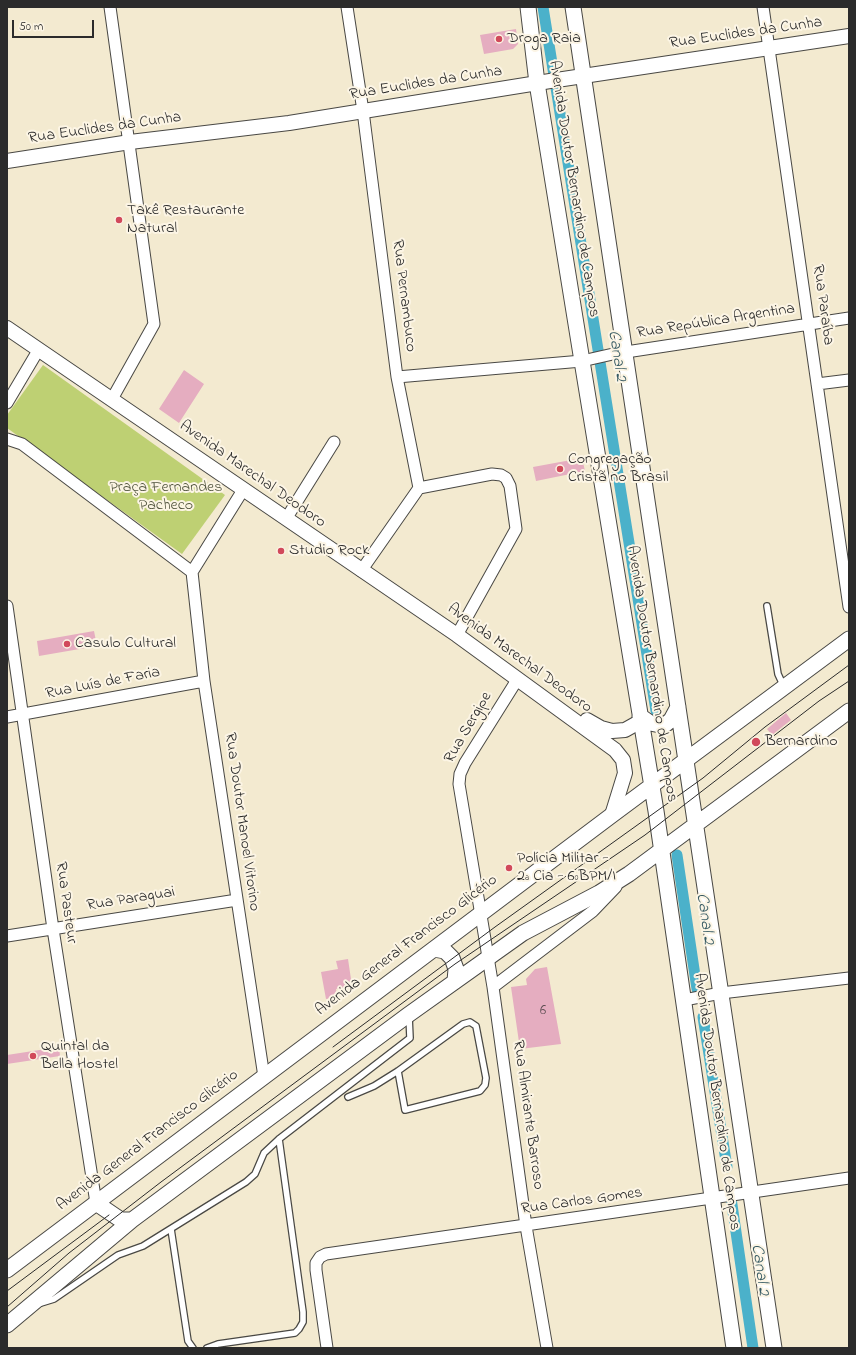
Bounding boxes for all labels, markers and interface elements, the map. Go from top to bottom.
scale bar [14,12,96,38]
street label: Rua Euclides da Cunha [668,14,824,54]
text: 50 m [19,18,43,36]
place label: Droga Raia [507,29,581,49]
marker: Droga Raia [494,34,504,44]
street label: Avenida Doutor Bernardino de Campos [543,59,603,319]
street label: Rua Euclides da Cunha [348,62,504,106]
street label: Rua Euclides da Cunha [27,109,183,149]
place label: Takê Restaurante Natural [127,201,244,239]
marker: Takê Restaurante Natural [114,215,124,225]
street label: Rua Pernambuco [387,239,419,353]
street label: Rua Paraíba [807,264,837,346]
street label: Rua República Argentina [636,300,796,344]
water label: Canal 2 [602,329,630,383]
street label: Avenida Marechal Deodoro [175,417,329,533]
place label: Congregação Cristã no Brasil [568,450,669,488]
marker: Congregação Cristã no Brasil [555,464,565,474]
park label: Praça Fernandes Pacheco [110,478,222,516]
place label: Studio Rock [289,541,369,561]
street label: Avenida Doutor Bernardino de Campos [621,544,681,804]
marker: Studio Rock [276,546,286,556]
street label: Avenida Marechal Deodoro [443,600,595,718]
place label: Casulo Cultural [75,634,176,654]
marker: Casulo Cultural [62,639,72,649]
street label: Rua Luís de Faria [44,663,162,705]
street label: Rua Sergipe [441,689,497,767]
street label: Rua Doutor Manoel Vitorino [219,732,263,912]
place label: Bernardino [765,732,837,752]
marker: Bernardino [750,736,762,748]
place label: Polícia Militar - 2ª Cia - 6ºBPM/I [517,849,616,887]
street label: Rua Pasteur [50,861,80,945]
marker: Polícia Militar - 2ª Cia - 6ºBPM/I [504,863,514,873]
street label: Avenida General Francisco Glicério [312,871,502,1021]
street label: Rua Paraguai [86,884,176,916]
water label: Canal 2 [690,892,718,946]
street label: Avenida Doutor Bernardino de Campos [688,972,744,1232]
house number: 6 [540,1004,546,1020]
place label: Quintal da Bella Hostel [41,1037,118,1075]
street label: Rua Almirante Barroso [507,1039,547,1191]
marker: Quintal da Bella Hostel [28,1051,38,1061]
street label: Avenida General Francisco Glicério [53,1066,243,1216]
street label: Rua Carlos Gomes [520,1184,644,1220]
water label: Canal 2 [745,1243,773,1297]

